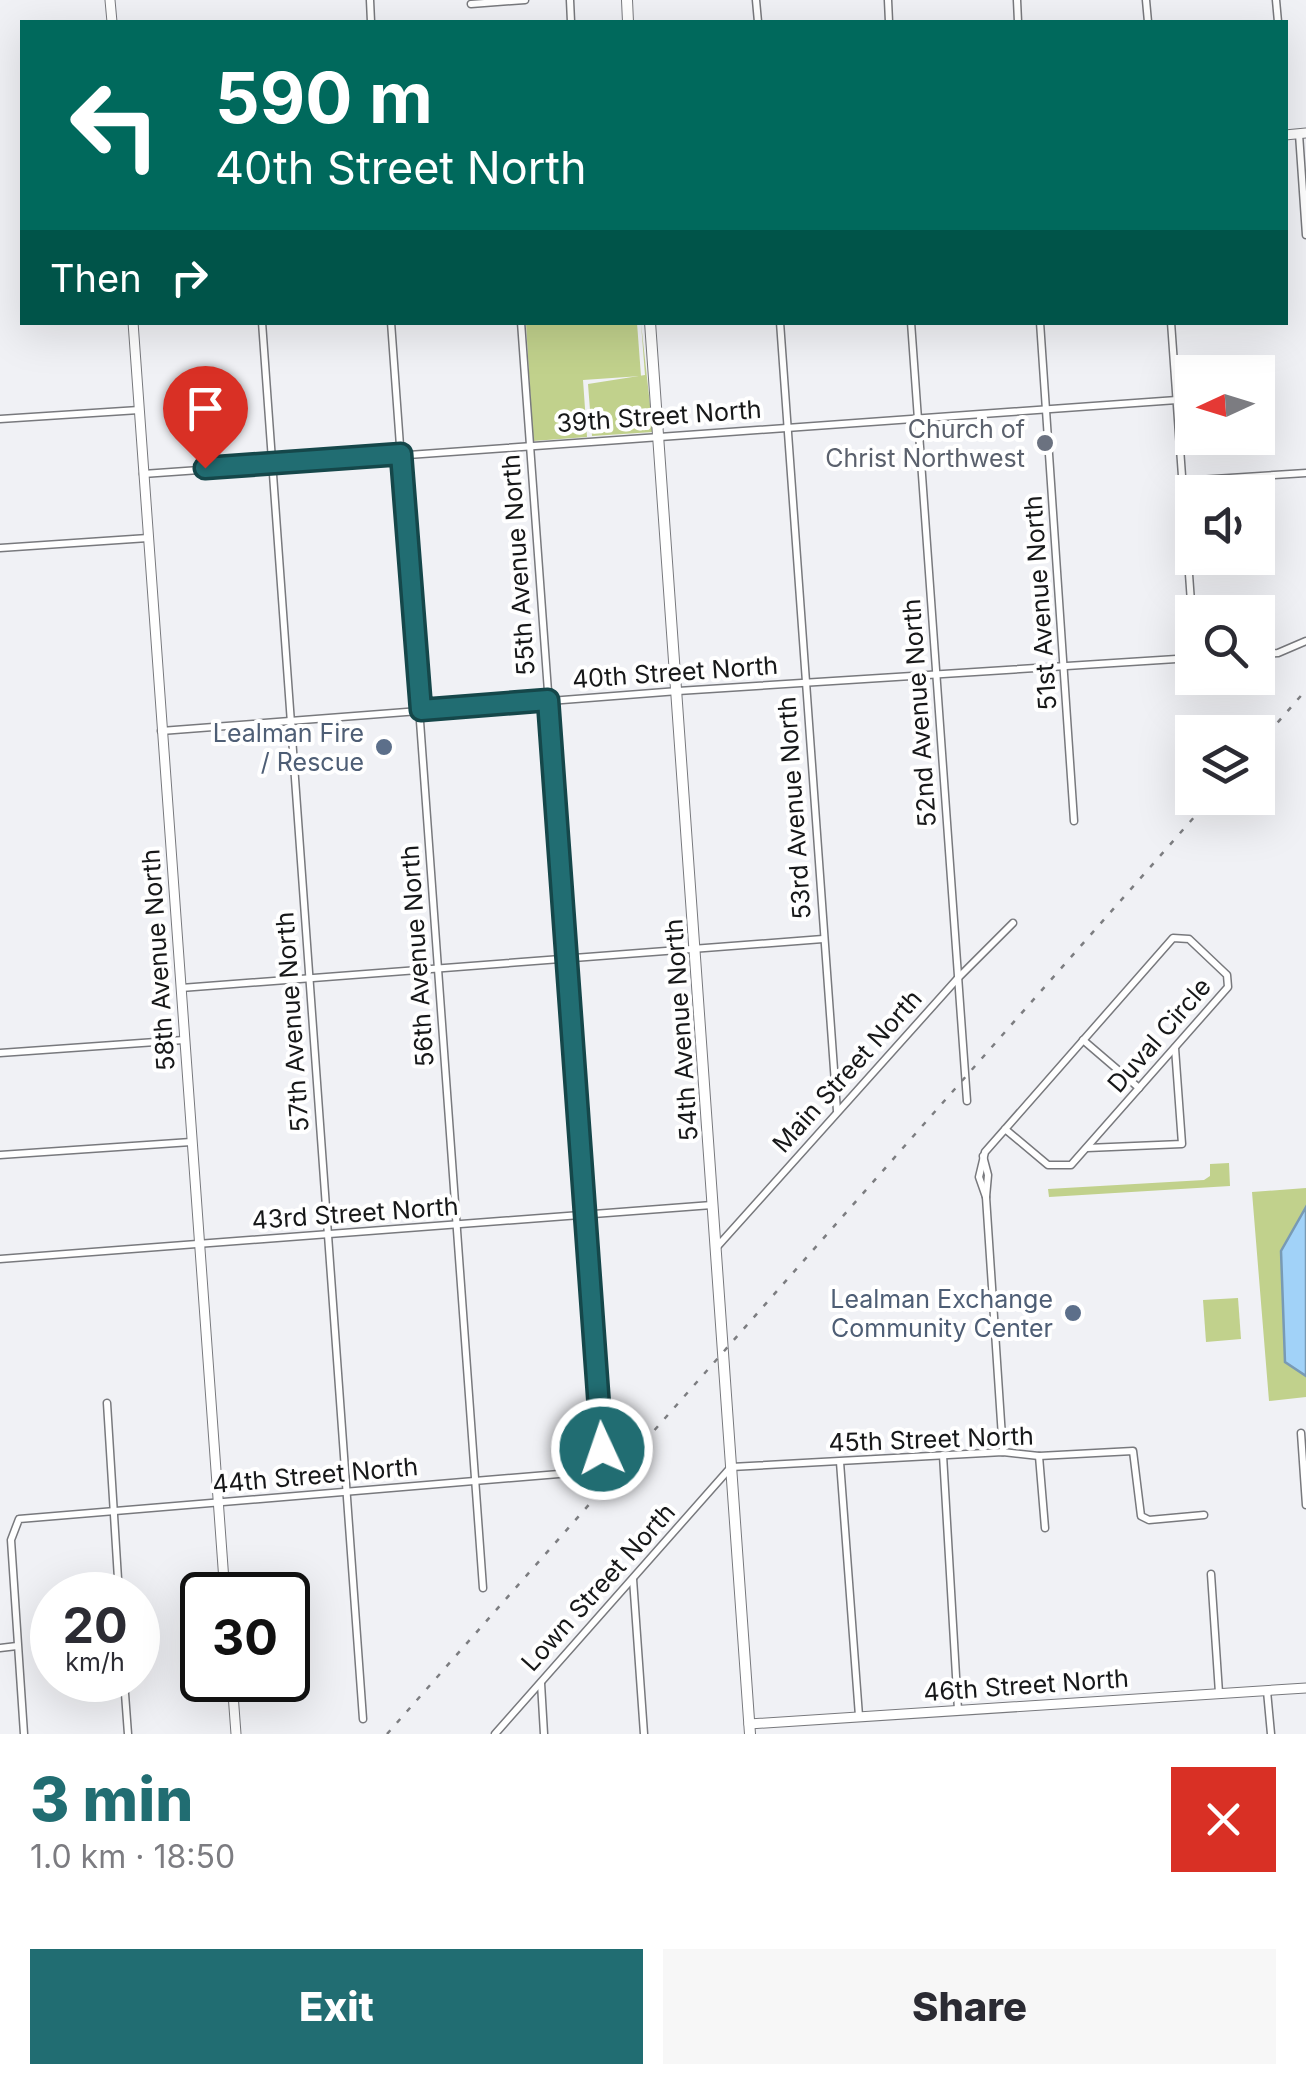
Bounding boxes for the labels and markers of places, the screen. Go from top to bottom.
pin [163,366,248,469]
place label: Church of Christ Northwest [825,414,1025,473]
marker: Church of Christ Northwest [1034,432,1056,454]
place label: Lealman Fire / Rescue [213,718,364,777]
marker: Lealman Fire / Rescue [373,736,395,758]
place label: Lealman Exchange Community Center [830,1284,1053,1343]
marker: Lealman Exchange Community Center [1062,1302,1084,1324]

